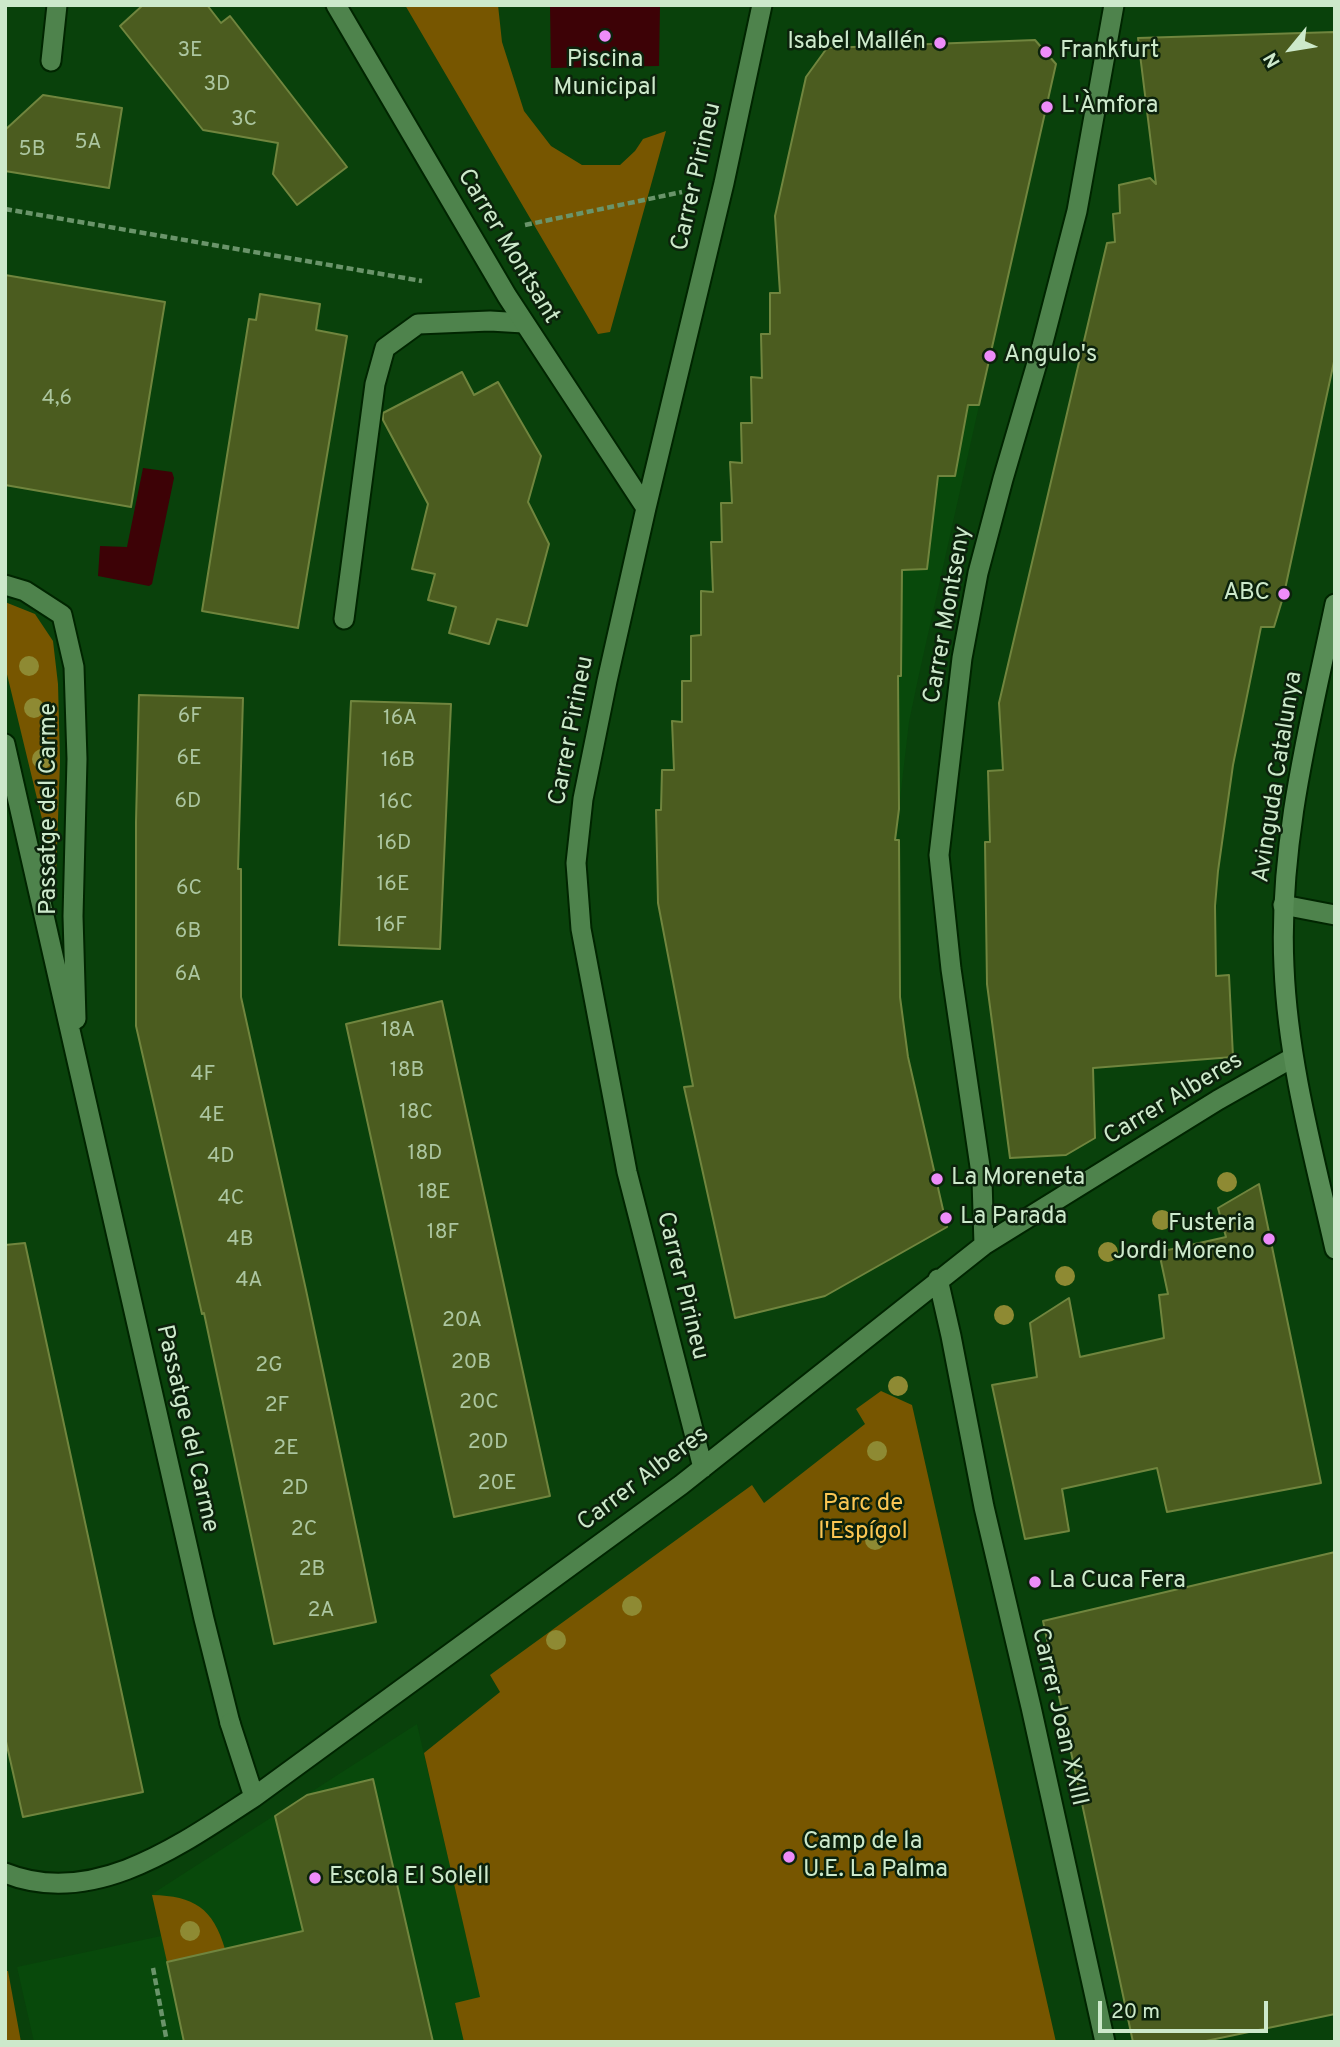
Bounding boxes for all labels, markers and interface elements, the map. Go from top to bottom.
north arrow [1256,14,1326,84]
marker: Piscina Municipal [597,28,613,44]
place label: Isabel Mallén [787,29,926,57]
marker: Isabel Mallén [932,35,948,51]
place label: Frankfurt [1060,38,1159,66]
house number: 3E [177,39,203,65]
marker: Frankfurt [1038,44,1054,60]
place label: Piscina Municipal [553,47,657,103]
text: N [1259,48,1287,71]
house number: 3D [204,73,230,99]
place label: L'Àmfora [1061,93,1158,121]
marker: L'Àmfora [1039,99,1055,115]
street label: Carrer Pirineu [667,100,729,254]
house number: 3C [231,108,257,134]
house number: 5A [75,131,101,157]
house number: 5B [19,138,45,164]
street label: Carrer Montsant [450,164,564,330]
place label: Angulo's [1004,342,1097,370]
marker: Angulo's [982,348,998,364]
house number: 4,6 [42,387,72,413]
street label: Carrer Montseny [919,524,979,706]
place label: ABC [1223,580,1270,608]
marker: ABC [1276,586,1292,602]
street label: Carrer Pirineu [544,654,602,808]
street label: Avinguda Catalunya [1248,669,1310,885]
street label: Passatge del Carme [36,703,64,915]
house number: 6F [178,705,202,731]
house number: 16A [383,707,417,733]
house number: 6E [176,747,202,773]
house number: 16B [381,749,415,775]
house number: 6D [175,790,201,816]
house number: 16C [379,791,413,817]
house number: 16D [377,832,411,858]
house number: 16E [377,873,409,899]
house number: 6C [176,877,202,903]
house number: 16F [375,914,407,940]
house number: 6B [175,920,201,946]
house number: 6A [175,963,201,989]
house number: 18A [381,1019,415,1045]
street label: Carrer Alberes [1099,1047,1249,1153]
house number: 18B [390,1059,424,1085]
house number: 4F [191,1063,215,1089]
house number: 18C [399,1101,433,1127]
house number: 4E [199,1104,225,1130]
house number: 18D [408,1142,442,1168]
house number: 4D [207,1145,235,1171]
place label: La Moreneta [951,1165,1085,1193]
marker: La Moreneta [929,1171,945,1187]
house number: 18E [417,1181,451,1207]
house number: 4C [218,1187,244,1213]
place label: La Parada [960,1204,1067,1232]
street label: Carrer Pirineu [649,1209,713,1363]
marker: La Parada [938,1210,954,1226]
place label: Fusteria Jordi Moreno [1113,1211,1255,1267]
house number: 18F [427,1221,459,1247]
house number: 4B [227,1228,253,1254]
marker: Fusteria Jordi Moreno [1261,1231,1277,1247]
house number: 4A [236,1269,262,1295]
house number: 20A [442,1309,482,1335]
street label: Passatge del Carme [148,1322,224,1536]
house number: 20B [451,1351,491,1377]
house number: 2G [255,1354,283,1380]
house number: 20C [459,1391,499,1417]
house number: 2F [265,1394,289,1420]
street label: Carrer Alberes [573,1421,715,1539]
house number: 20D [468,1431,508,1457]
house number: 2E [273,1437,299,1463]
house number: 20E [478,1472,516,1498]
house number: 2D [281,1477,309,1503]
park label: Parc de l'Espígol [818,1491,908,1547]
house number: 2C [291,1518,317,1544]
house number: 2B [299,1558,325,1584]
place label: La Cuca Fera [1049,1568,1186,1596]
marker: La Cuca Fera [1027,1574,1043,1590]
house number: 2A [307,1599,335,1625]
street label: Carrer Joan XXIII [1023,1625,1093,1809]
place label: Camp de la U.E. La Palma [803,1829,948,1885]
marker: Camp de la U.E. La Palma [781,1849,797,1865]
place label: Escola El Solell [329,1864,490,1892]
marker: Escola El Solell [307,1870,323,1886]
scale bar [1102,1988,1272,2032]
text: 20 m [1111,1999,1160,2026]

